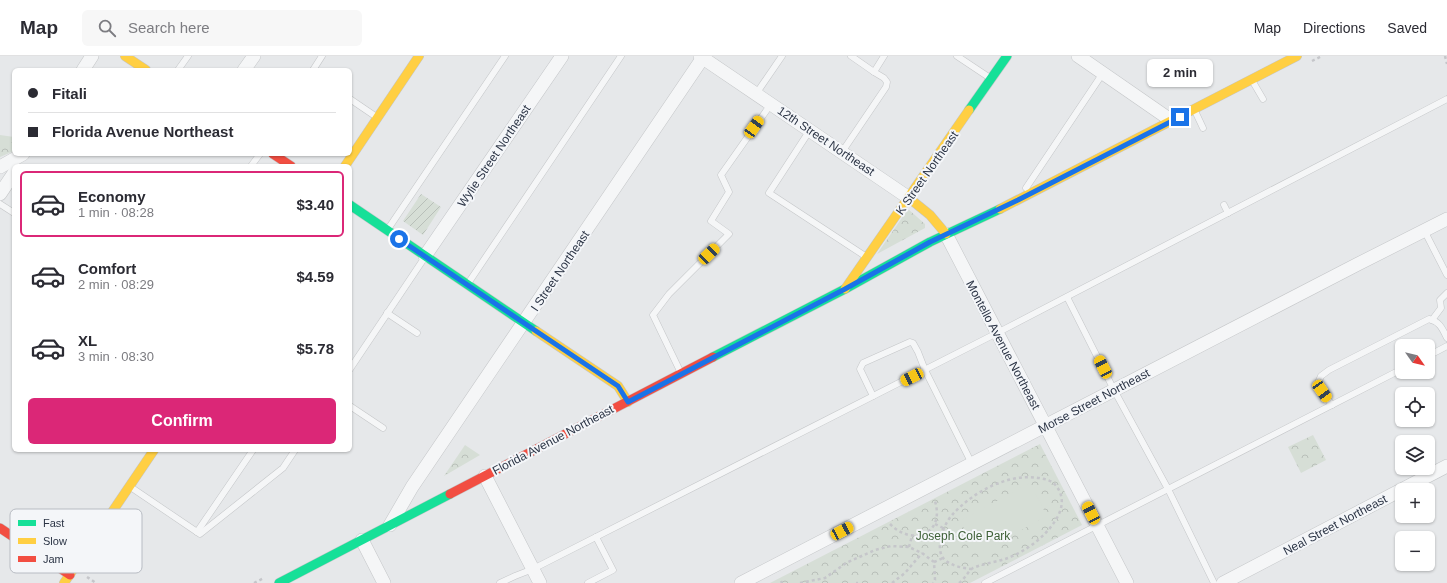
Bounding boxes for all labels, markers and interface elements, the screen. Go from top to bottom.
search box [82,10,362,46]
text: Map [20,17,58,38]
icon: search [96,17,118,39]
text: Search here [128,19,210,36]
text: Map [1254,20,1281,36]
text: Directions [1303,20,1365,36]
text: Saved [1387,20,1427,36]
callout: 2 min [1147,59,1213,87]
text: 2 min [1163,65,1197,80]
text: Fitali [52,85,87,102]
street label: Wylie Street Northeast [455,102,534,210]
street label: 12th Street Northeast [775,103,878,179]
route end [1171,108,1189,126]
car [742,114,766,140]
text: Florida Avenue Northeast [52,123,233,140]
street label: K Street Northeast [893,128,961,217]
icon: car [30,186,66,222]
text: Economy [78,188,146,205]
text: $3.40 [296,196,334,213]
text: 1 min · 08:28 [78,205,154,220]
street label: I Street Northeast [528,228,592,314]
route start [390,230,408,248]
car [696,241,722,267]
icon: car [30,258,66,294]
text: Comfort [78,260,136,277]
text: $4.59 [296,268,334,285]
text: 2 min · 08:29 [78,277,154,292]
street label: Montello Avenue Northeast [963,278,1043,412]
icon: car [30,330,66,366]
text: XL [78,332,97,349]
north arrow [1395,339,1435,379]
map controls [1395,339,1435,571]
text: $5.78 [296,340,334,357]
text: 3 min · 08:30 [78,349,154,364]
car [1092,354,1114,380]
street label: Morse Street Northeast [1036,365,1153,436]
car [899,366,925,388]
car [1310,378,1334,404]
button: locate [1395,387,1435,427]
button: Confirm [28,398,336,444]
street label: Florida Avenue Northeast [490,402,617,478]
button: layers [1395,435,1435,475]
button: + [1395,483,1435,523]
street label: Neal Street Northeast [1281,491,1390,558]
car [1080,500,1102,526]
legend [10,509,142,573]
text: Fast [43,517,64,529]
car [829,520,855,542]
park label: Joseph Cole Park [916,529,1011,543]
button: − [1395,531,1435,571]
text: Slow [43,535,67,547]
text: Jam [43,553,64,565]

